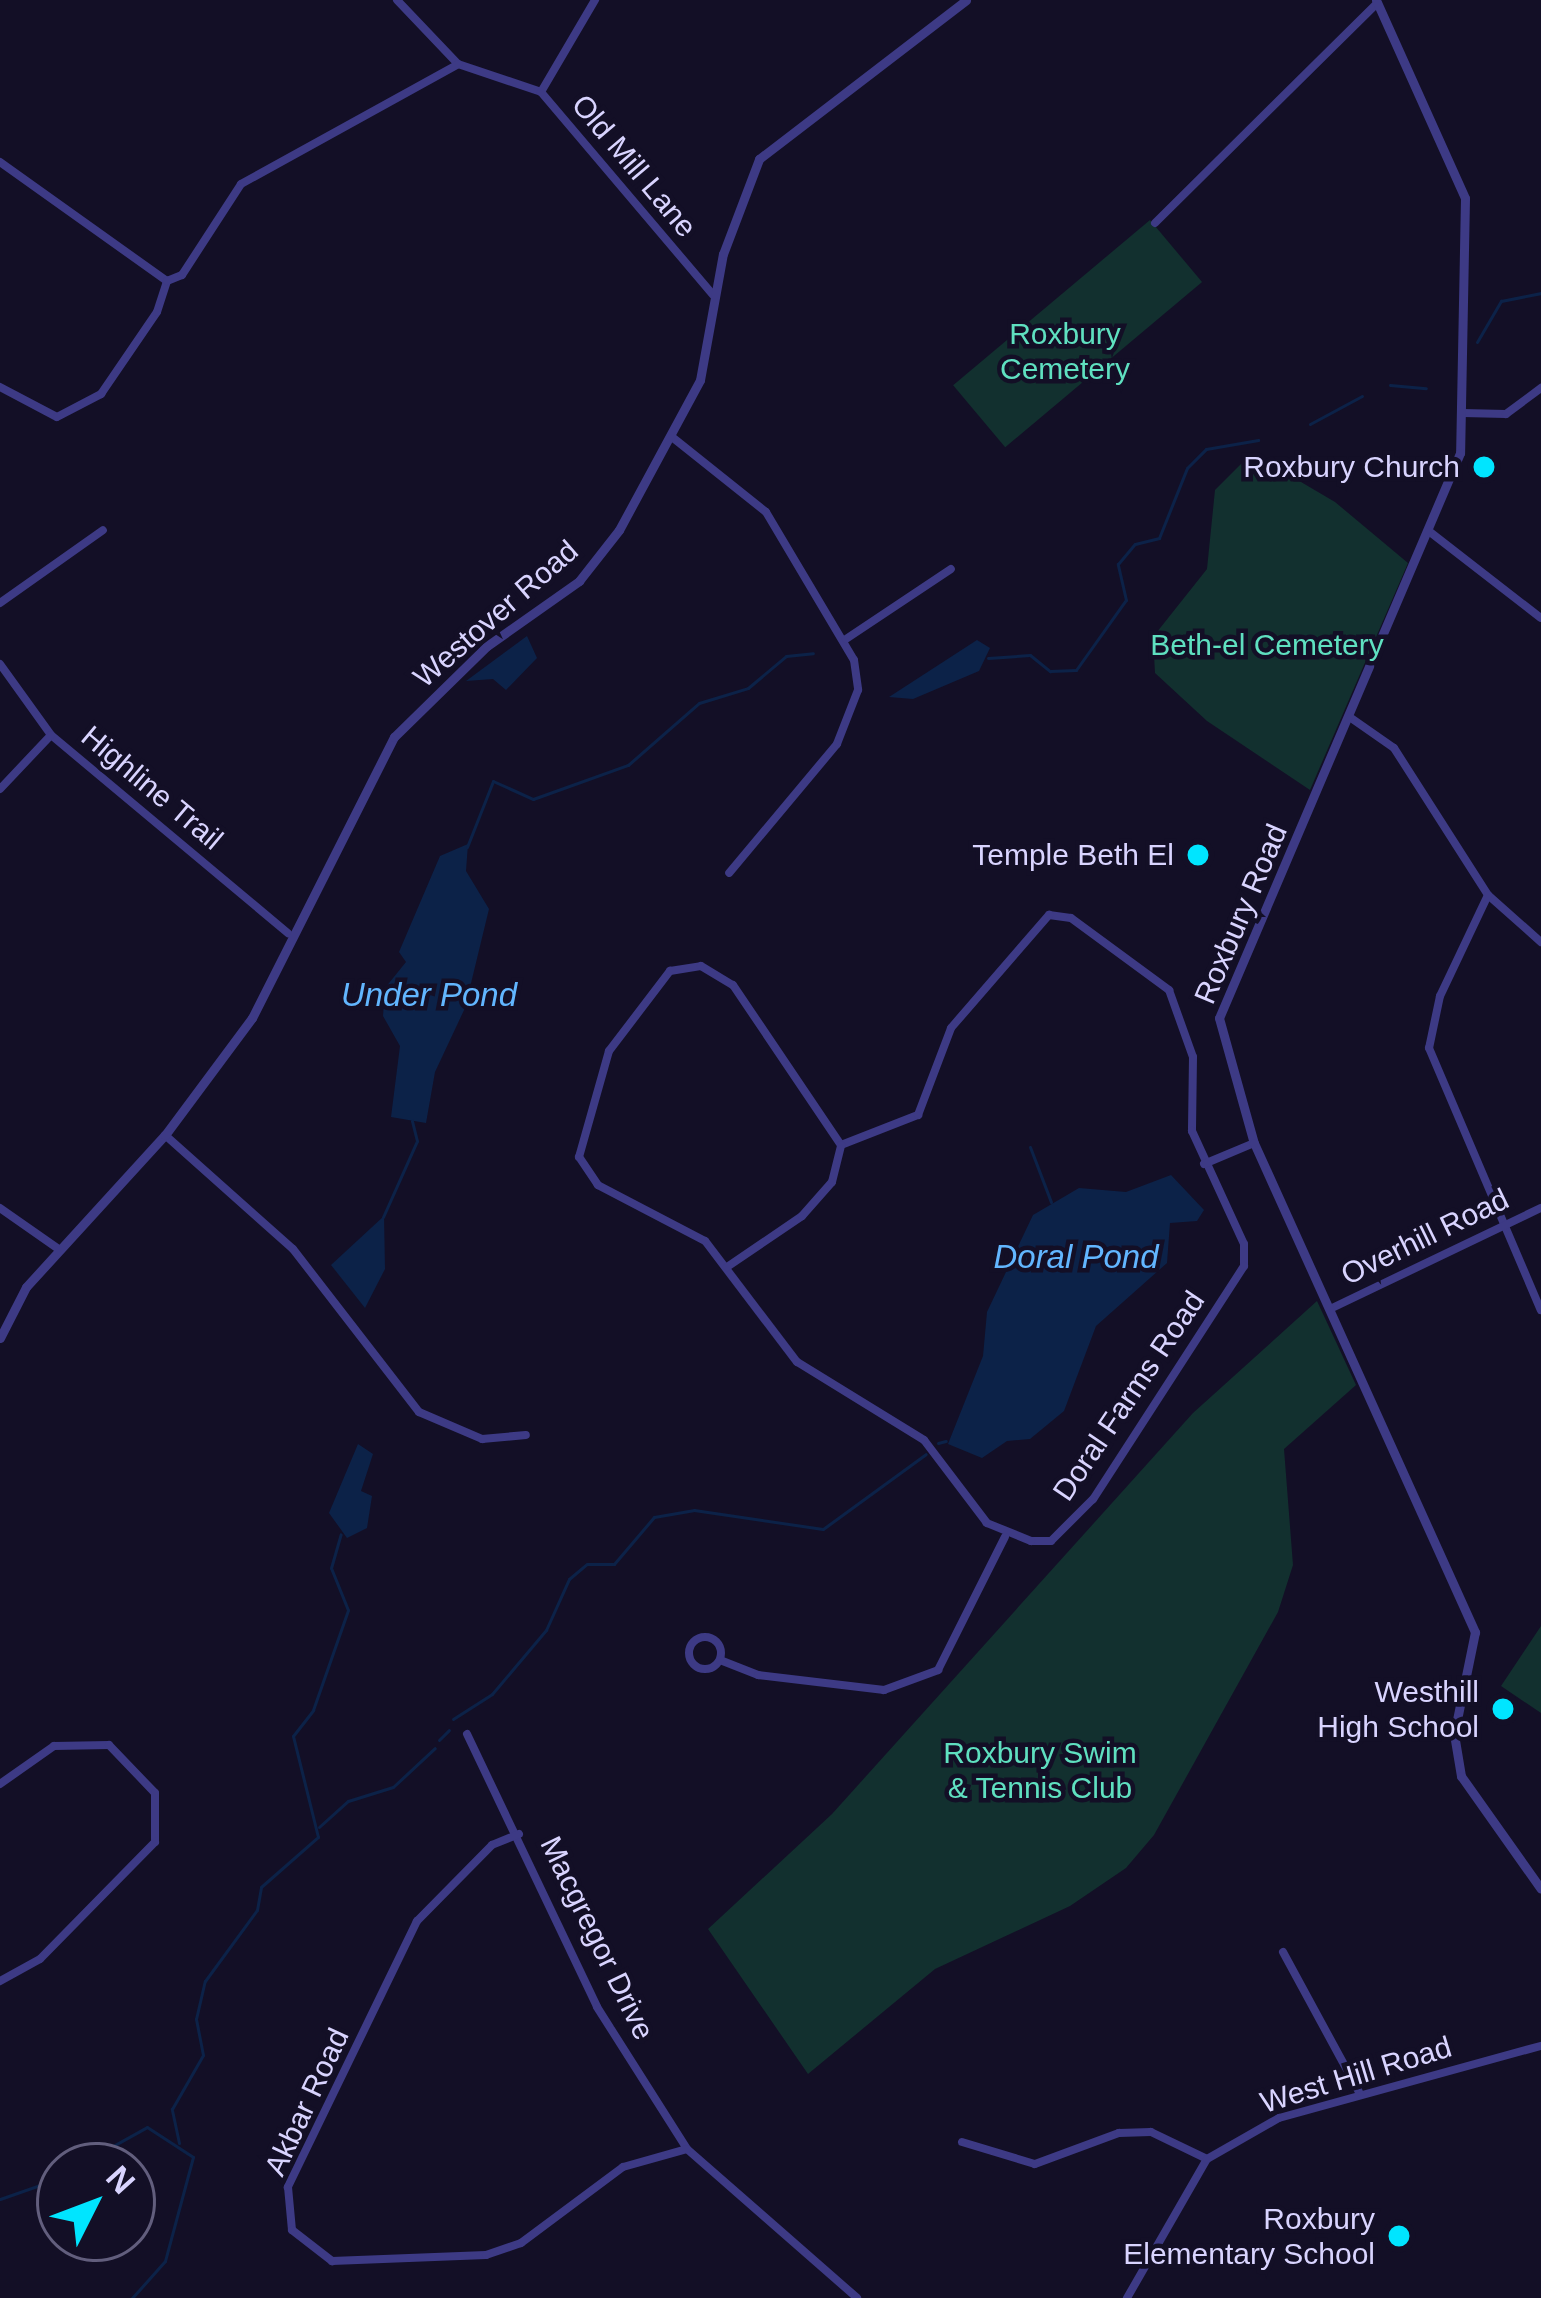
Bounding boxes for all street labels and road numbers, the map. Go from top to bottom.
street label: Old Mill Lane [564,87,704,245]
street label: Westover Road [406,533,586,695]
street label: Highline Trail [74,718,230,858]
street label: Roxbury Road [1187,819,1295,1009]
street label: Overhill Road [1335,1181,1515,1293]
street label: Doral Farms Road [1046,1284,1212,1508]
street label: Macgregor Drive [532,1830,662,2046]
street label: Akbar Road [257,2023,357,2181]
street label: West Hill Road [1256,2029,1456,2121]

